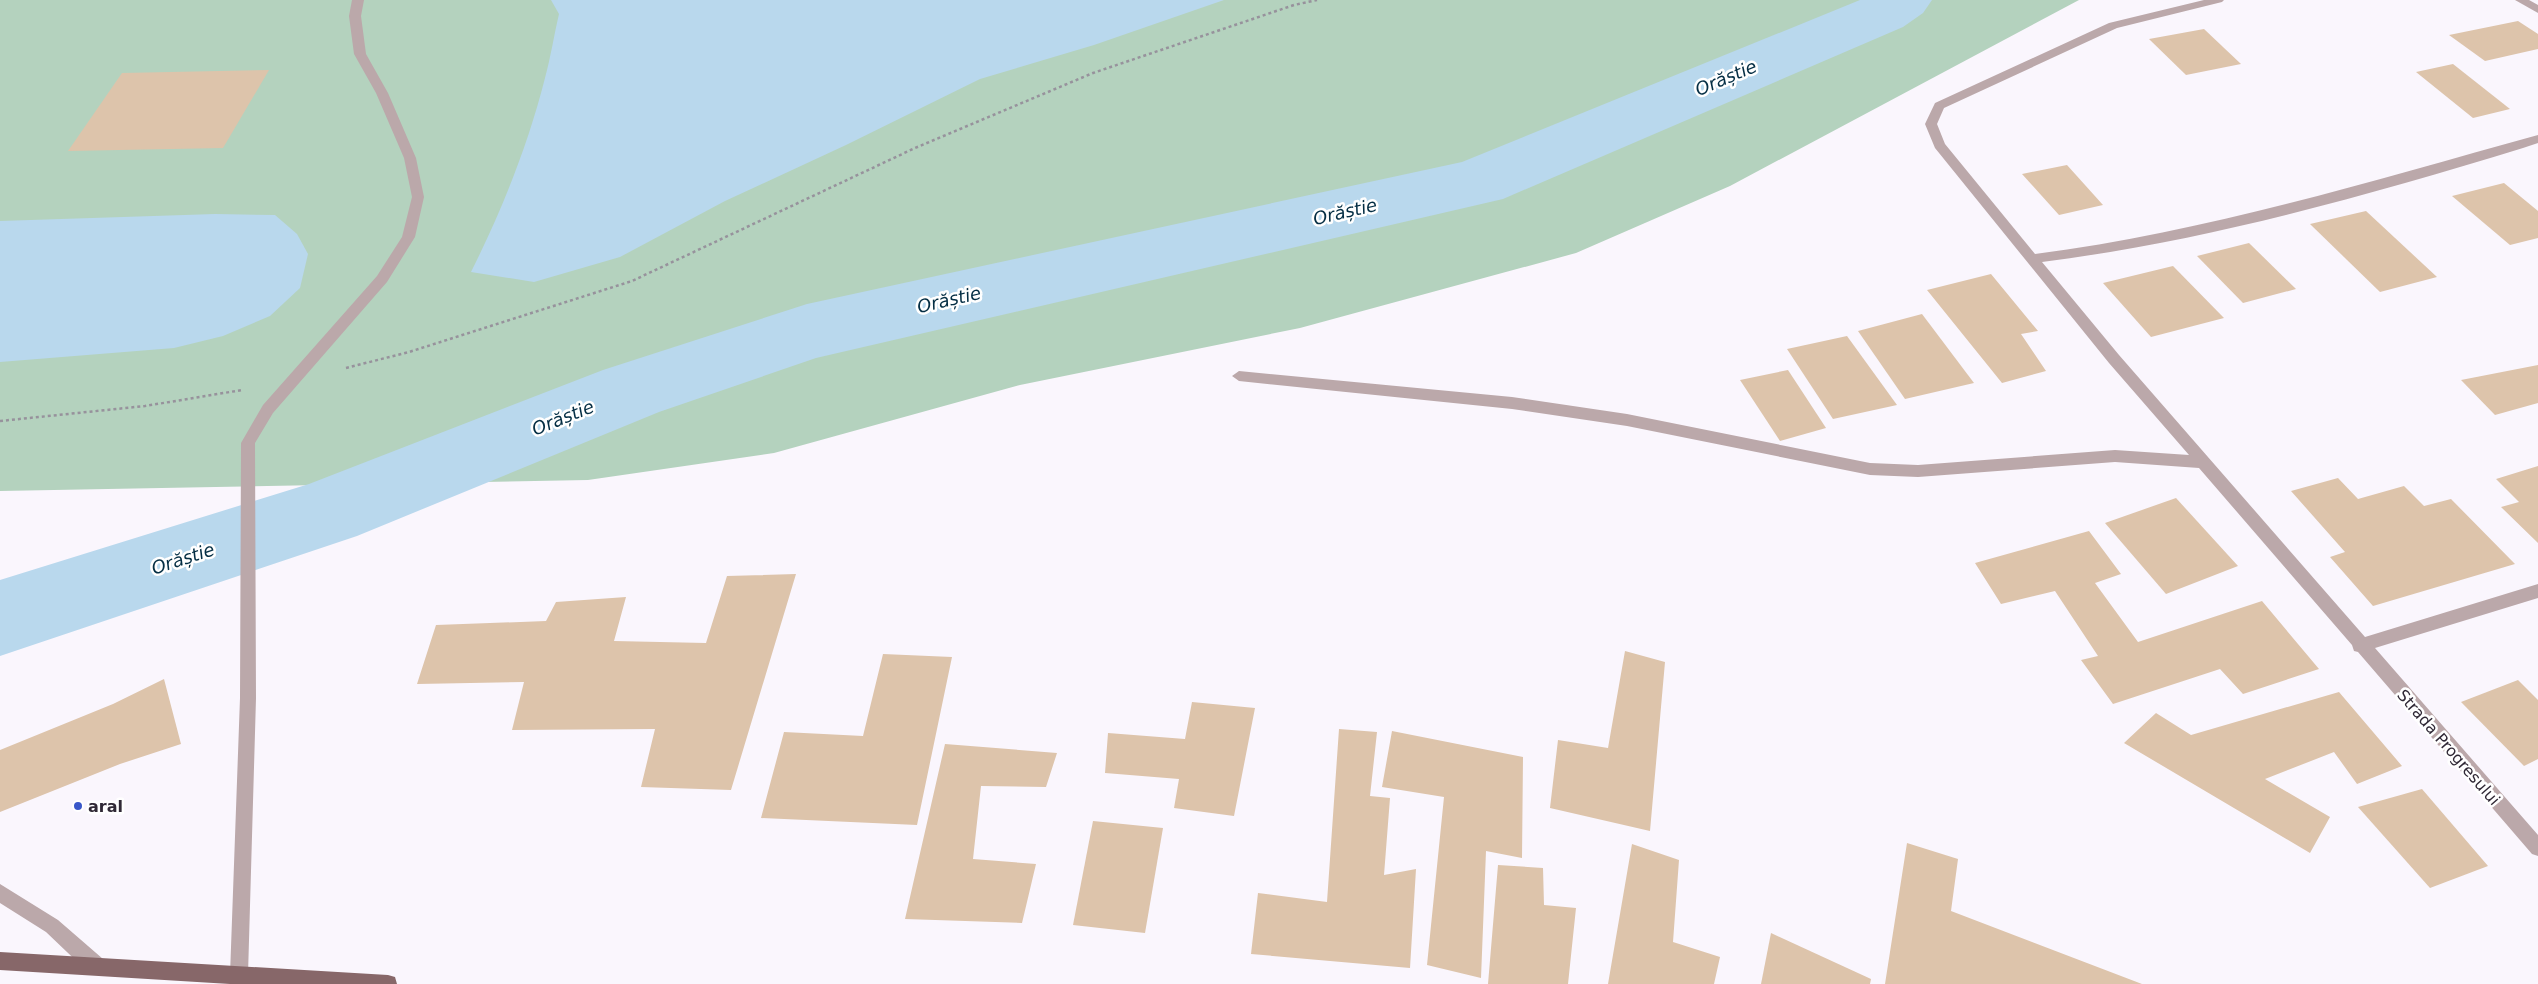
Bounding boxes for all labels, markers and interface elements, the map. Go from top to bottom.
water label: Orăștie [1692,55,1760,100]
water label: Orăștie [1311,194,1379,229]
water label: Orăștie [915,282,983,317]
water label: Orăștie [529,396,597,439]
water label: Orăștie [149,538,217,579]
street label: Strada Progresului [2393,686,2504,809]
place label: aral [88,797,123,816]
marker: aral [72,800,84,812]

